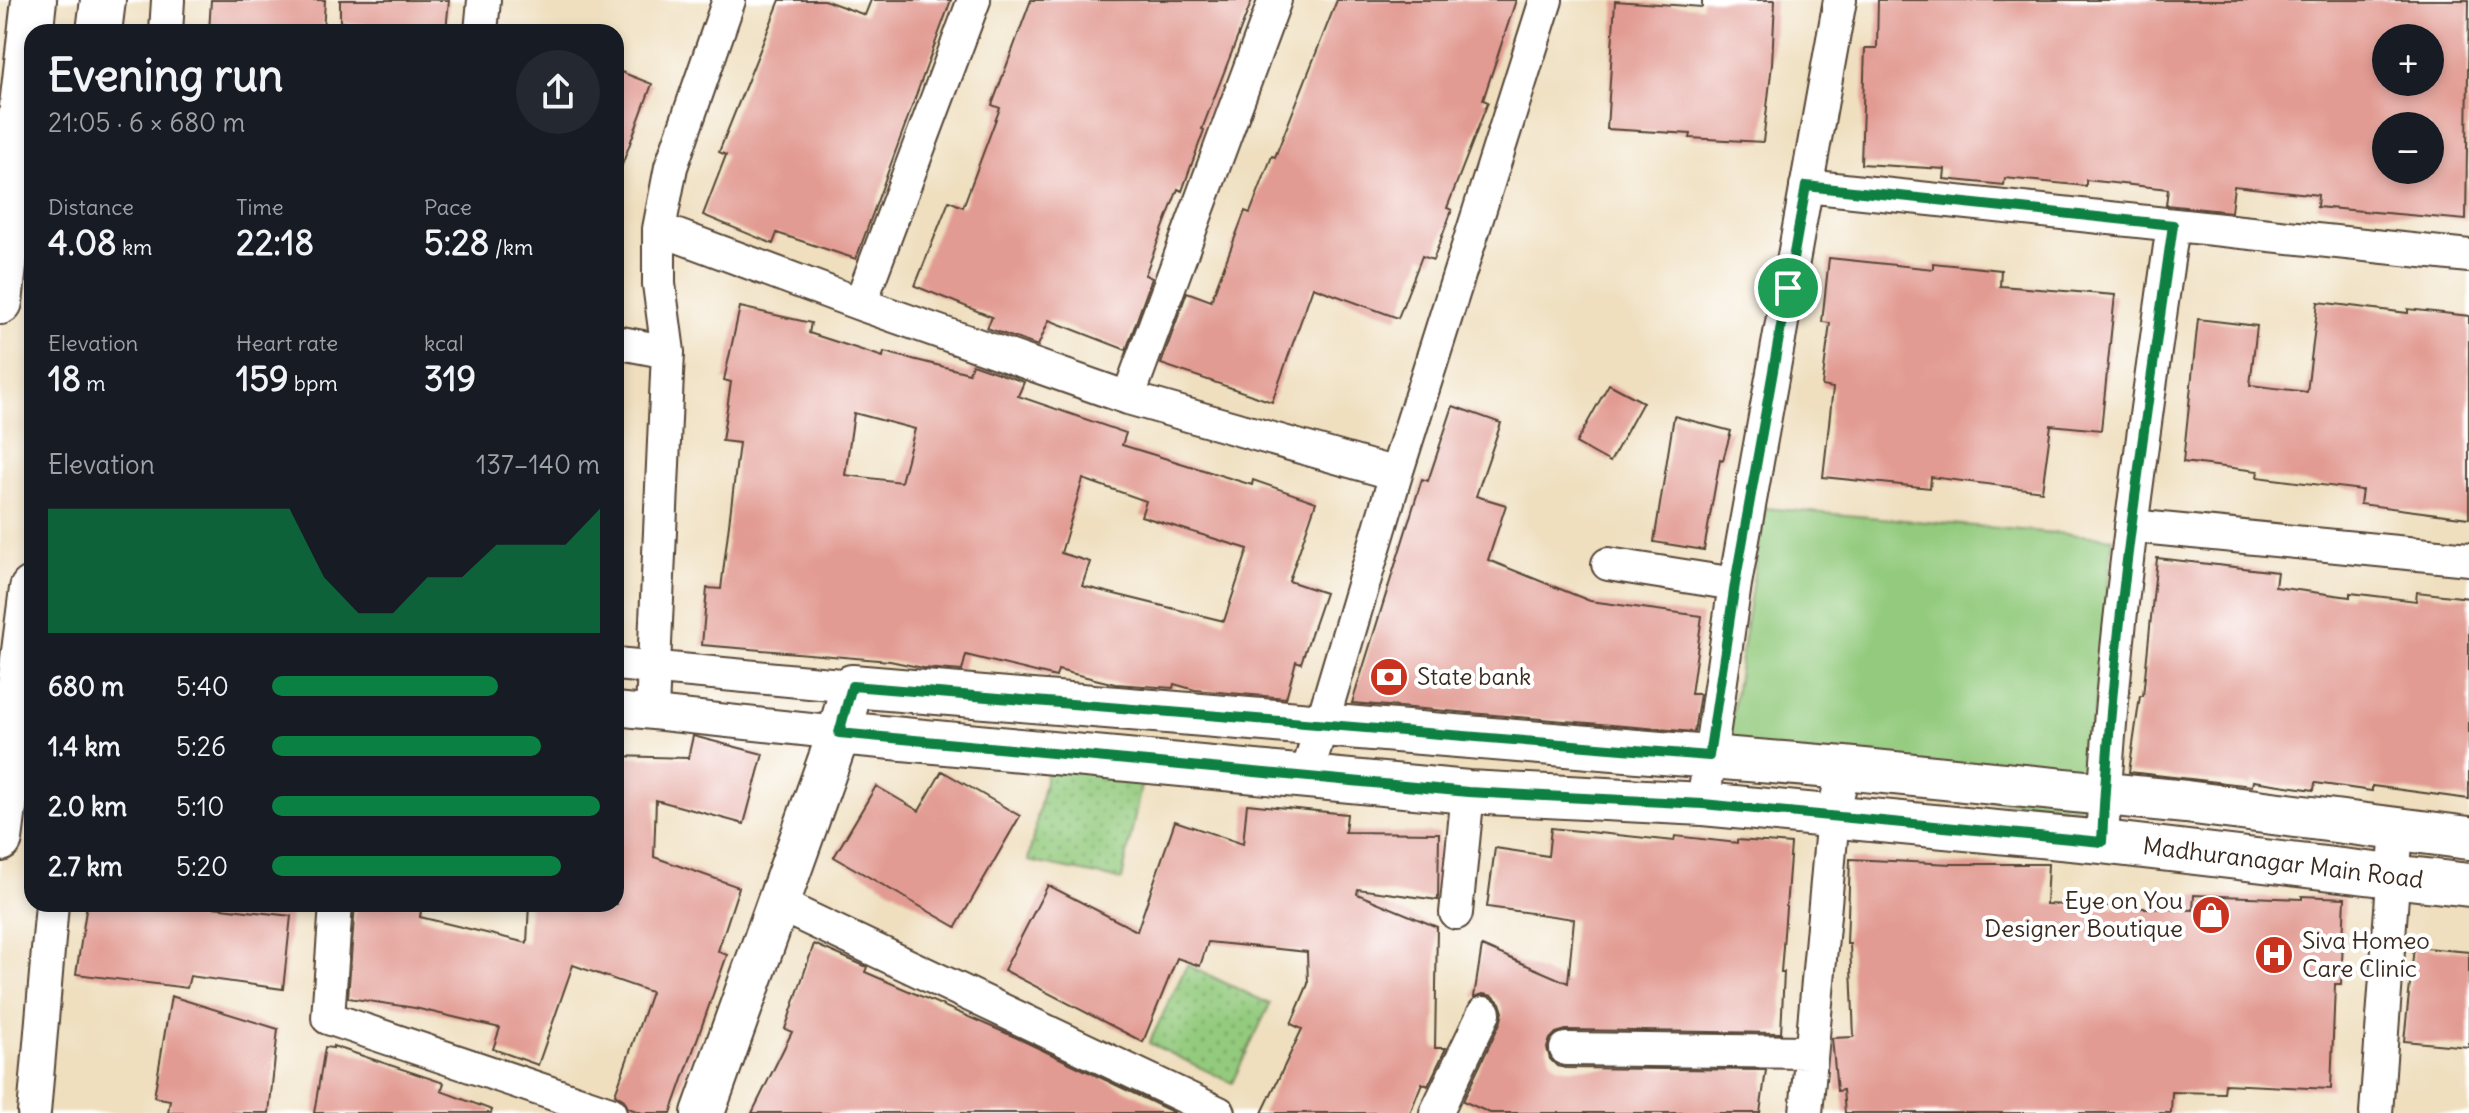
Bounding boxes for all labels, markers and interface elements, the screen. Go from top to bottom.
map controls [2372,24,2444,184]
button: + [2372,24,2444,96]
text: Evening run [48,48,283,103]
button: share [516,50,600,134]
text: 21:05 · 6 × 680 m [48,106,245,139]
button: − [2372,112,2444,184]
text: Distance [48,193,134,221]
text: Time [236,193,284,221]
text: Pace [424,193,472,221]
text: 4.08 [48,221,117,264]
text: 22:18 [236,221,314,264]
text: 5:28 [424,221,489,264]
text: km [117,233,152,261]
text: /km [489,233,533,261]
pin [1754,254,1822,322]
icon: arrive [1766,266,1810,310]
text: Elevation [48,329,138,357]
text: Heart rate [236,329,338,357]
text: kcal [424,329,464,357]
text: 18 [48,357,81,400]
text: 159 [236,357,289,400]
text: 319 [424,357,476,400]
text: m [81,369,106,397]
text: bpm [289,369,338,397]
text: Elevation [48,448,155,481]
text: 137–140 m [476,448,600,481]
bank icon: State bank [1368,656,1410,698]
place label: State bank [1417,661,1531,691]
text: 680 m [48,670,124,703]
text: 5:40 [176,670,229,703]
text: 1.4 km [48,730,121,763]
text: 5:26 [176,730,226,763]
text: 2.0 km [48,790,127,823]
text: 5:10 [176,790,224,823]
street label: Madhuranagar Main Road [2141,830,2425,894]
text: 2.7 km [48,850,123,883]
text: 5:20 [176,850,228,883]
place label: Eye on You Designer Boutique [1984,885,2183,943]
shop icon: Eye on You Designer Boutique [2190,894,2232,936]
place label: Siva Homeo Care Clinic [2302,925,2430,983]
hospital icon: Siva Homeo Care Clinic [2253,934,2295,976]

